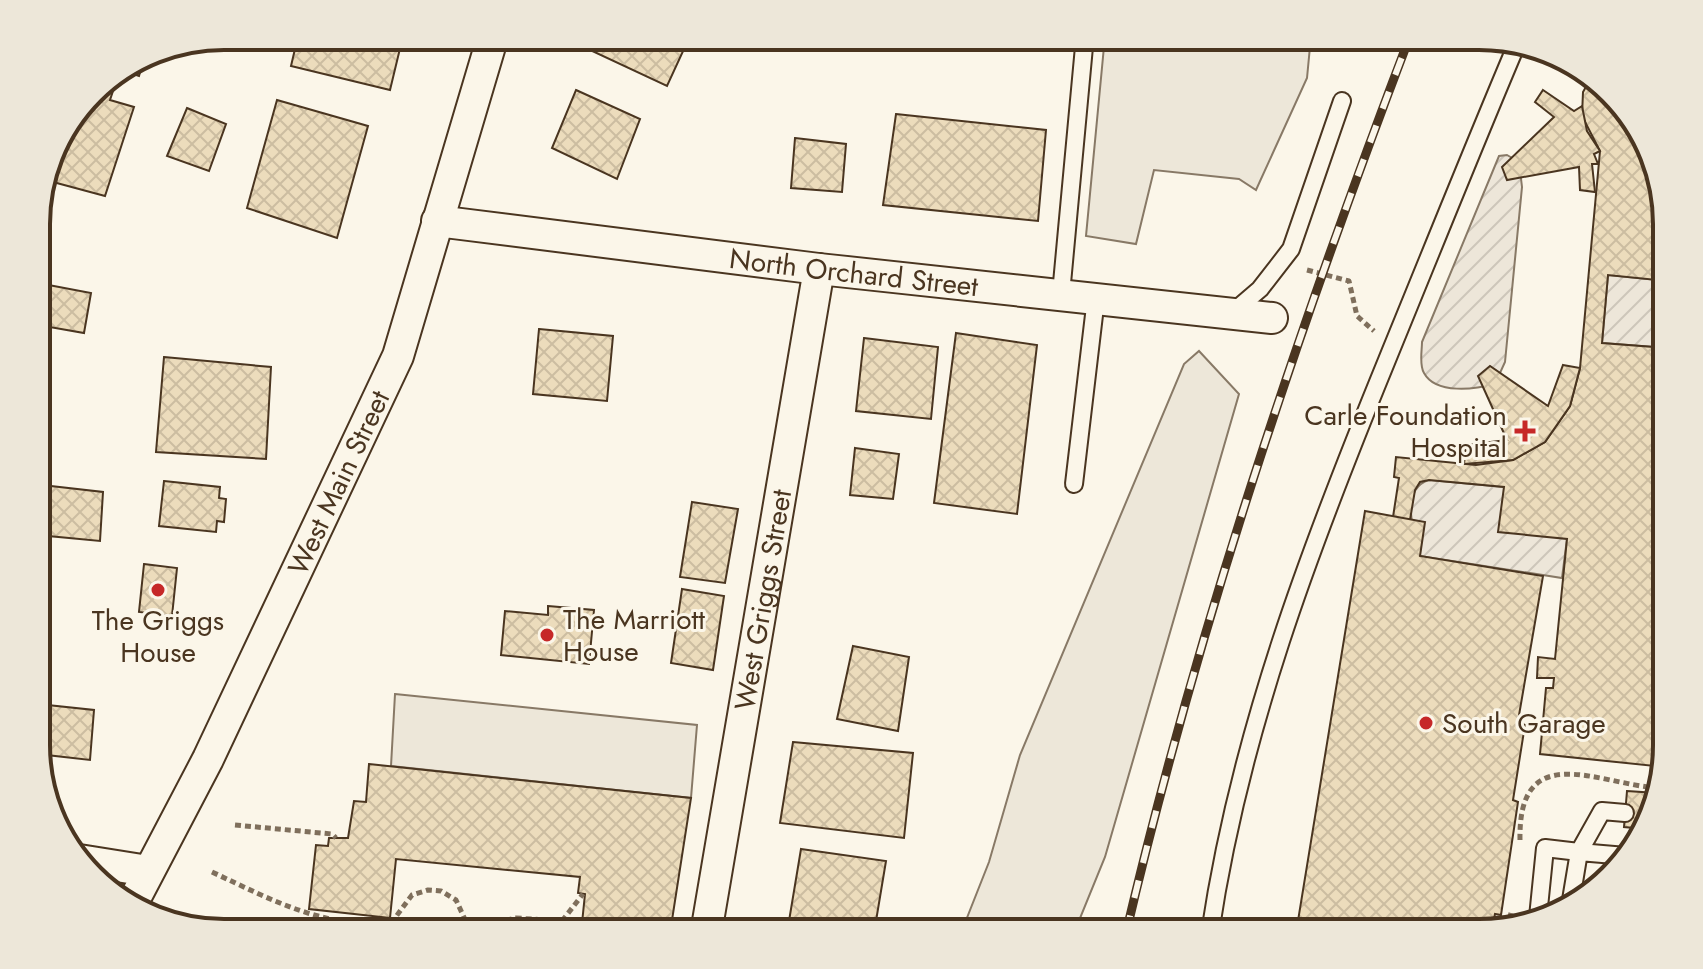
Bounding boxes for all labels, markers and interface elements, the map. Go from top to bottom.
street label: North Orchard Street [727,237,981,307]
street label: West Main Street [277,383,400,581]
place label: Carle Foundation Hospital [1304,395,1507,468]
marker: Carle Foundation Hospital [1514,420,1536,442]
street label: West Griggs Street [724,486,802,713]
marker: The Griggs House [149,581,167,599]
place label: The Marriott House [563,599,705,672]
place label: The Griggs House [92,600,224,673]
marker: The Marriott House [538,626,556,644]
place label: South Garage [1442,703,1606,744]
marker: South Garage [1417,714,1435,732]

